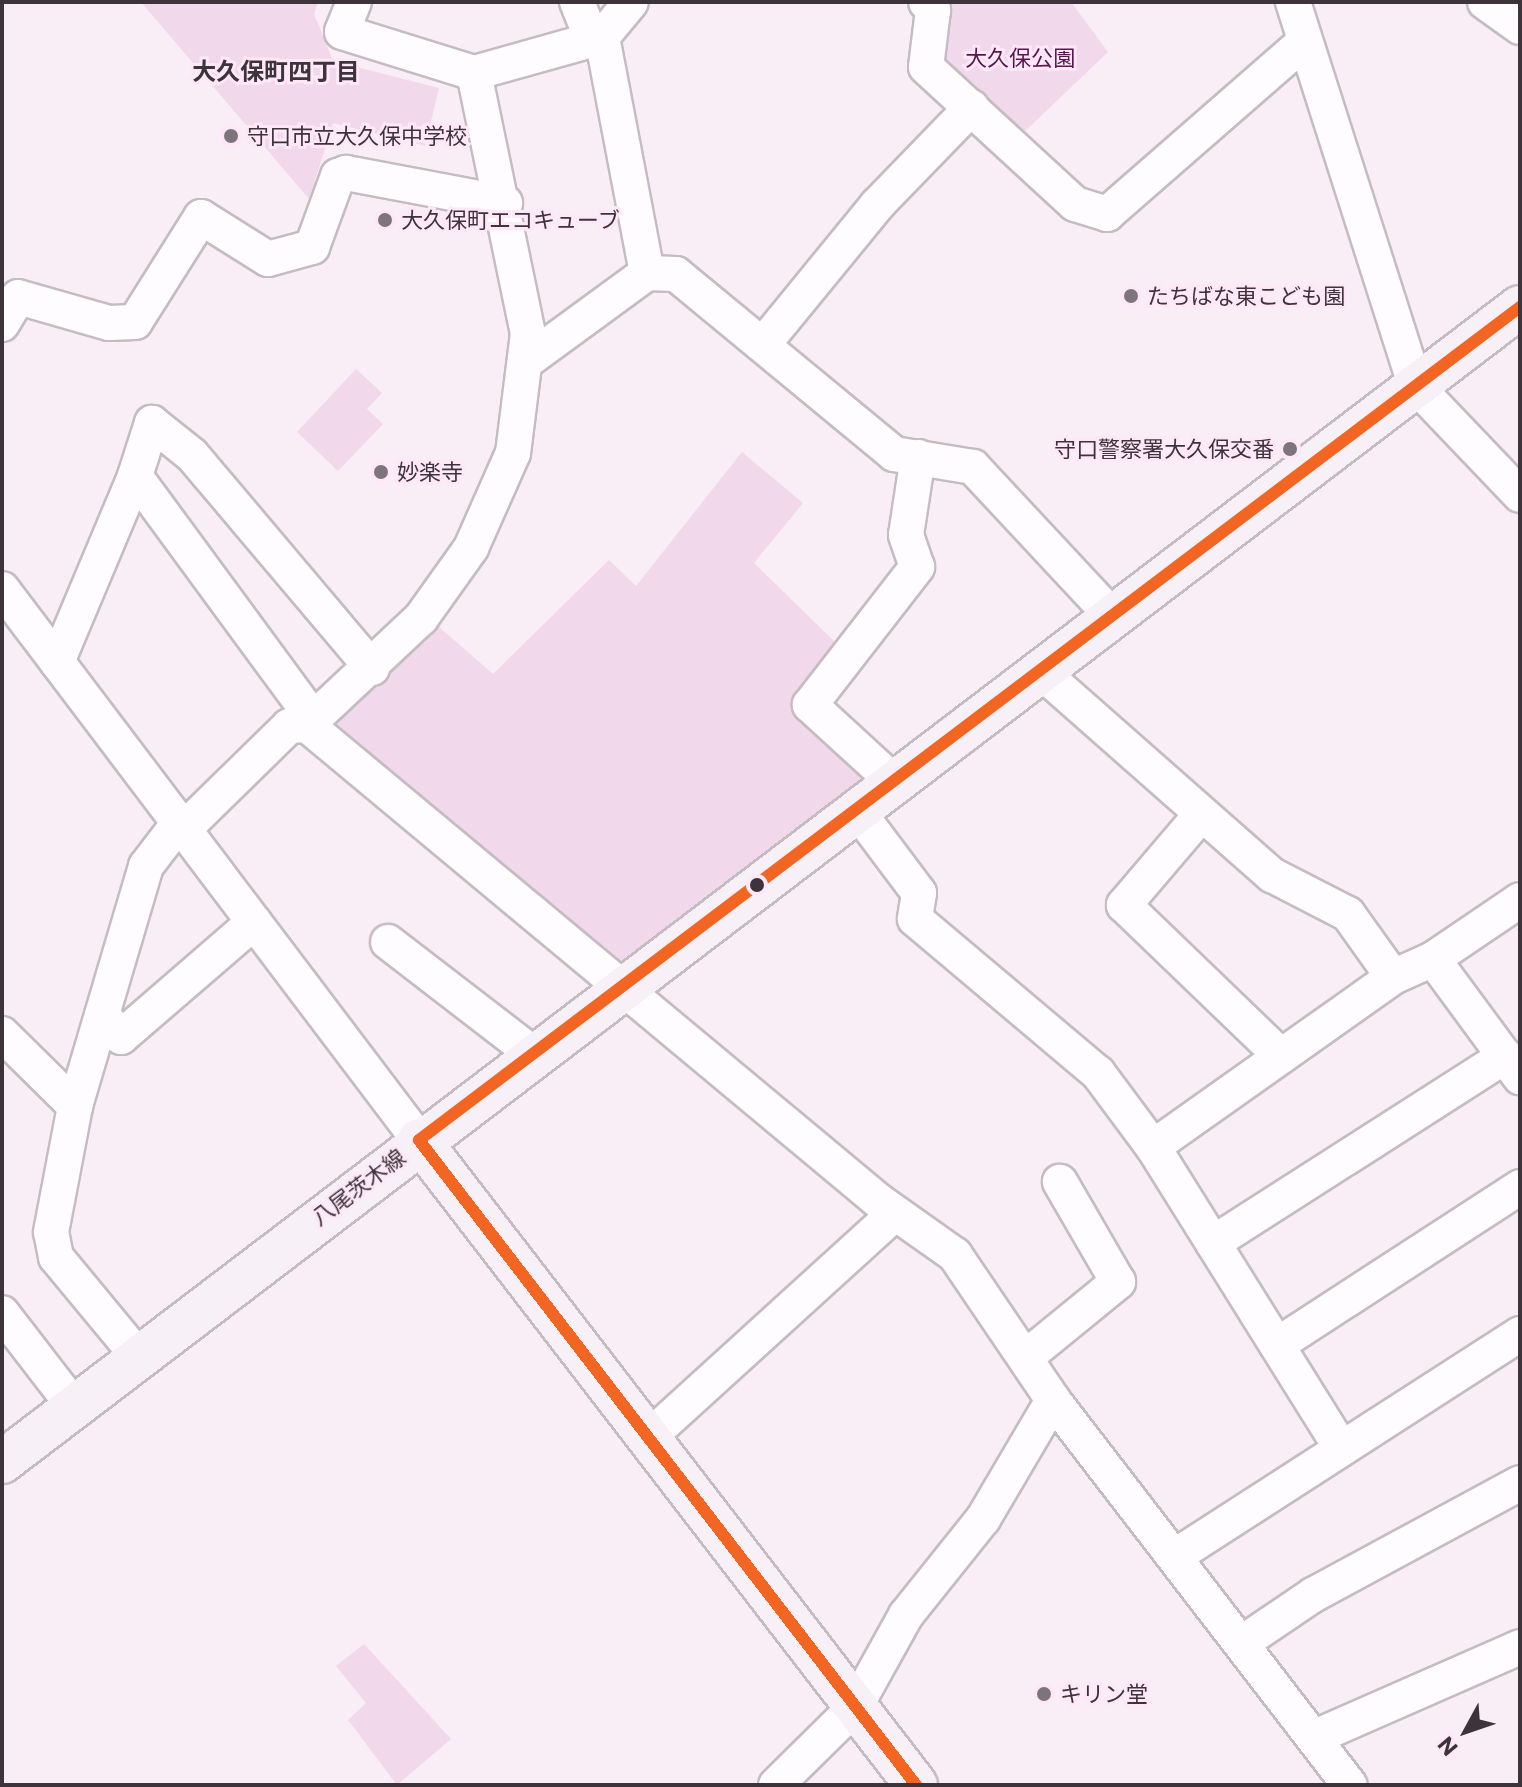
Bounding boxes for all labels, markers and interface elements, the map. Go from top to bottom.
park label: 大久保公園 [965,45,1075,71]
district label: 大久保町四丁目 [192,57,360,85]
place label: 守口市立大久保中学校 [247,123,467,149]
marker: 守口市立大久保中学校 [222,127,240,145]
place label: 大久保町エコキューブ [401,207,621,233]
marker: 大久保町エコキューブ [376,211,394,229]
place label: たちばな東こども園 [1147,283,1345,309]
marker: たちばな東こども園 [1122,287,1140,305]
place label: 守口警察署大久保交番 [1054,436,1274,462]
marker: 守口警察署大久保交番 [1281,440,1299,458]
place label: 妙楽寺 [397,459,463,485]
marker: 妙楽寺 [372,463,390,481]
unlabelled marker [749,877,765,893]
street label: 八尾茨木線 [306,1143,410,1231]
place label: キリン堂 [1060,1681,1148,1707]
marker: キリン堂 [1035,1685,1053,1703]
north arrow [1426,1691,1506,1771]
text: N [1432,1732,1463,1762]

